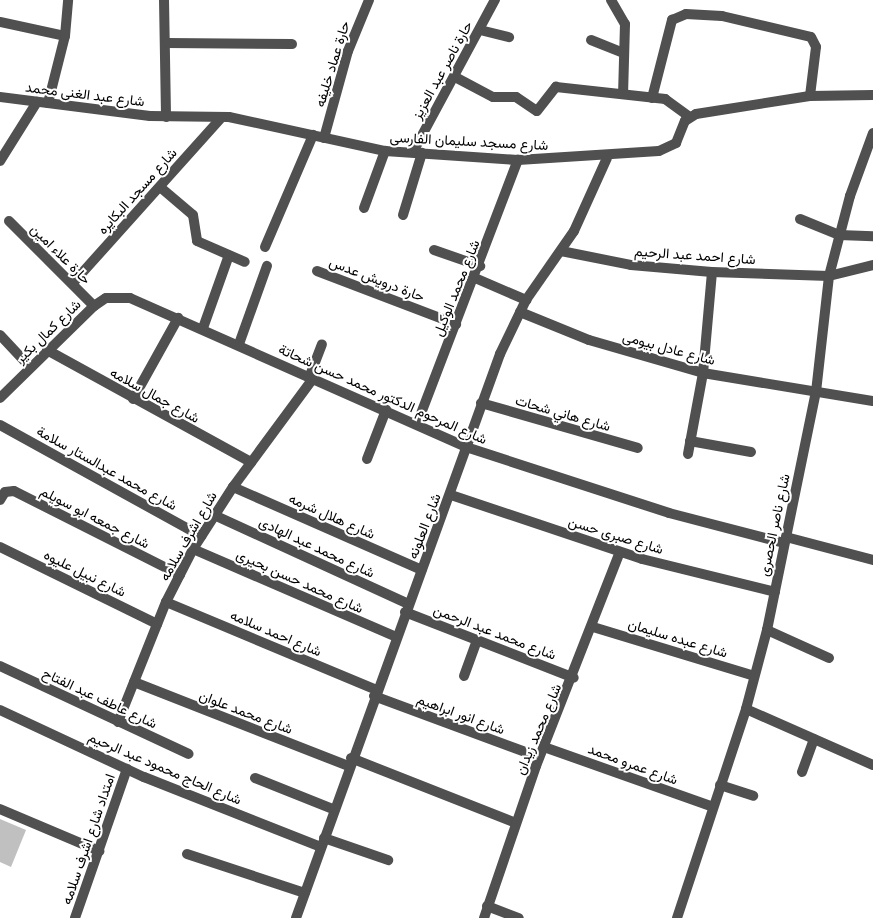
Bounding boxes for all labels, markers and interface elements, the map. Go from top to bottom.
street label: حارة ناصر عبد العزيز [408,18,476,122]
street label: حارة عماد خليفه [311,19,353,109]
street label: شارع عبد الغنى محمد [24,78,146,110]
street label: شارع مسجد سليمان الفارسى [389,128,549,154]
street label: شارع مسجد البكايره [94,144,180,238]
street label: حارة علاء امين [27,220,95,288]
street label: شارع محمد الوكيل [429,237,483,339]
street label: شارع احمد عبد الرحيم [634,242,756,268]
street label: حارة درويش عدس [327,253,427,305]
street label: شارع كمال بكير [12,296,84,366]
street label: شارع عادل بيومى [621,328,717,368]
street label: شارع المرحوم الدكتور محمد حسن شحاتة [276,340,490,448]
street label: شارع جمال سلامه [107,364,203,426]
street label: شارع هاني شحات [513,391,613,435]
street label: شارع محمد عبدالستار سلامة [34,422,180,514]
street label: شارع ناصر الحصرى [755,472,793,578]
street label: شارع جمعه ابو سويلم [38,482,152,552]
street label: شارع اشرف سلامه [156,488,220,584]
street label: شارع هلال شرمه [286,490,378,542]
street label: شارع العلونه [404,491,444,561]
street label: شارع محمد عبد الهادى [257,513,377,581]
street label: شارع صبرى حسن [566,513,666,557]
street label: شارع محمد حسن بحيرى [234,545,366,617]
street label: شارع نبيل عليوه [41,546,129,600]
street label: شارع محمد عبد الرحمن [431,601,559,663]
street label: شارع احمد سلامه [228,606,324,660]
street label: شارع عبده سليمان [626,615,730,661]
street label: شارع عاطف عبد الفتاح [40,664,160,732]
street label: شارع محمد زيدان [511,681,565,777]
street label: شارع محمد علوان [197,687,295,737]
street label: شارع انور ابراهيم [415,690,507,738]
street label: شارع الحاج محمود عبد الرحيم [86,728,244,808]
street label: شارع عمرو محمد [586,740,680,788]
street label: امتداد شارع اشرف سلامه [58,771,118,907]

